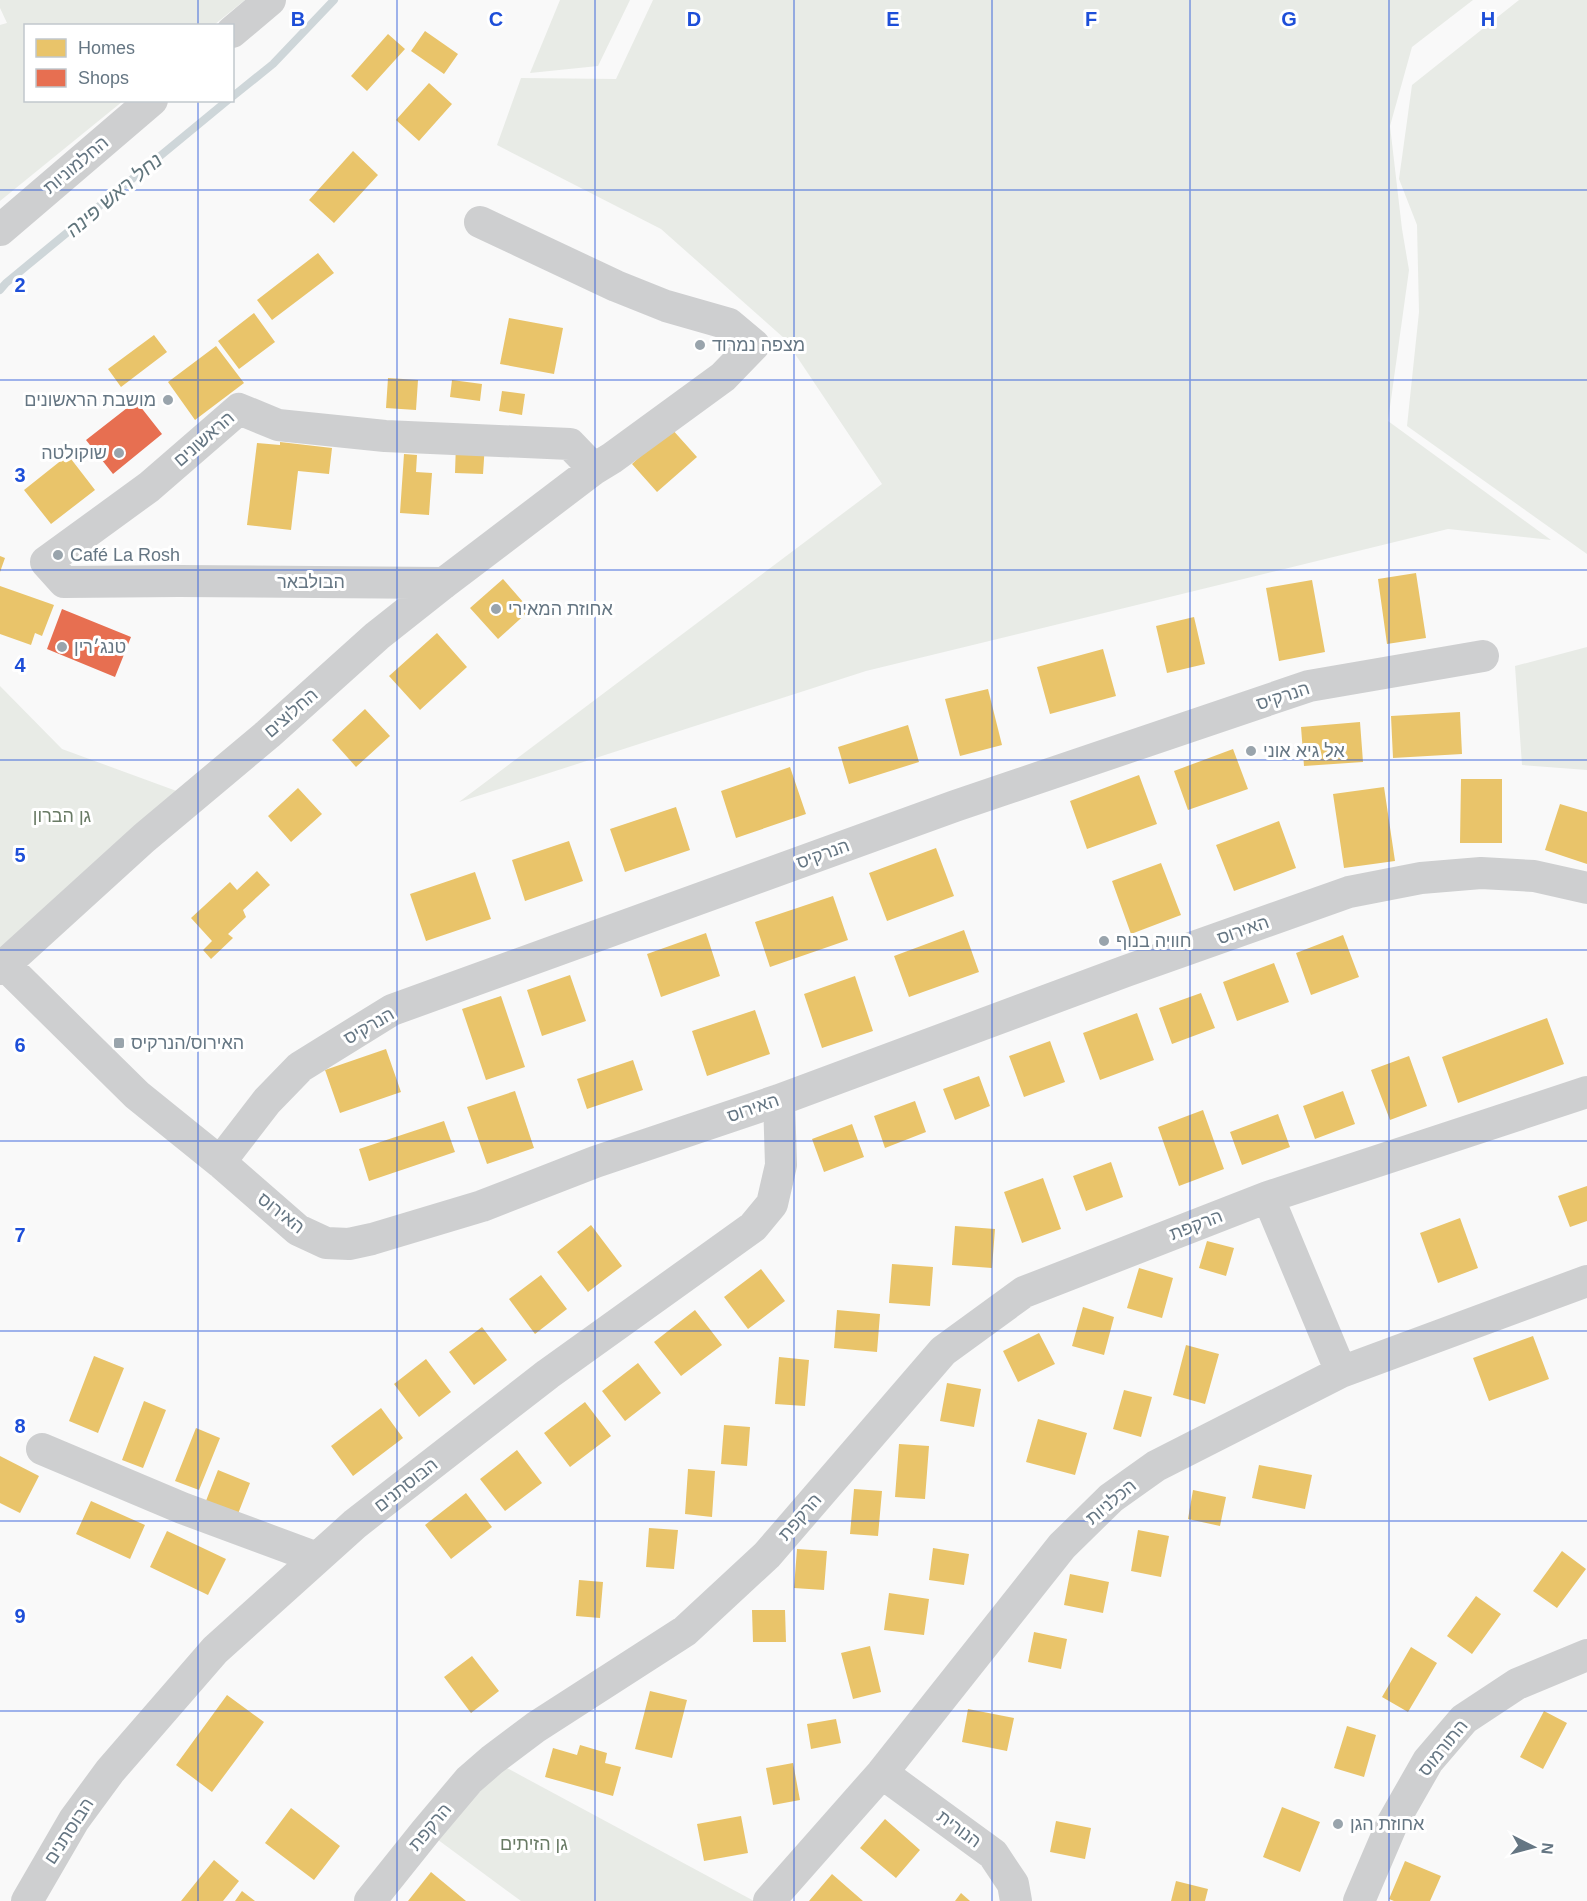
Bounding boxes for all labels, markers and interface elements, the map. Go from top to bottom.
text: B [291,8,305,30]
text: C [489,8,503,30]
text: D [687,8,701,30]
text: E [886,8,900,30]
text: F [1085,8,1097,30]
text: G [1281,8,1297,30]
text: H [1481,8,1495,30]
legend [24,24,234,102]
text: Homes [78,38,135,58]
text: Shops [78,68,129,88]
street label: החלמוניות [40,132,112,198]
water label: נחל ראש פינה [62,149,166,241]
text: 2 [14,274,26,296]
place label: מצפה נמרוד [712,335,805,355]
marker: מצפה נמרוד [693,338,707,352]
place label: מושבת הראשונים [24,390,156,410]
marker: מושבת הראשונים [161,393,175,407]
street label: הראשונים [170,407,238,471]
place label: שוקולטה [41,443,107,463]
marker: שוקולטה [112,446,126,460]
text: 3 [14,464,26,486]
place label: Café La Rosh [70,545,180,565]
marker: Café La Rosh [51,548,65,562]
street label: הבולבאר [277,572,345,592]
place label: אחוזת המאירי [508,599,613,619]
marker: אחוזת המאירי [489,602,503,616]
place label: טנג׳רין [74,637,126,657]
marker: טנג׳רין [55,640,69,654]
text: 4 [14,654,26,676]
street label: הנרקיס [1254,678,1312,714]
street label: החלוצים [260,685,322,741]
place label: אל גיא אוני [1263,741,1345,761]
marker: אל גיא אוני [1244,744,1258,758]
park label: גן הברון [33,806,92,826]
street label: הנרקיס [794,835,852,873]
text: 5 [14,844,26,866]
street label: האירוס [1214,912,1272,948]
place label: חוויה בנוף [1116,931,1192,951]
marker: חוויה בנוף [1097,934,1111,948]
street label: הנרקיס [340,1004,398,1048]
place label: האירוס/הנרקיס [131,1033,244,1053]
text: 6 [14,1034,26,1056]
marker: האירוס/הנרקיס [112,1036,126,1050]
street label: האירוס [724,1090,782,1126]
street label: האירוס [254,1189,308,1237]
street label: הרקפת [1167,1206,1225,1244]
text: 7 [14,1224,26,1246]
text: 8 [14,1415,26,1437]
street label: הבוסתנים [371,1454,441,1516]
street label: הכלניות [1082,1475,1140,1529]
street label: הרקפת [774,1490,826,1544]
text: 9 [14,1605,26,1627]
street label: התורמוס [1414,1716,1472,1780]
street label: הבוסתנים [40,1794,98,1868]
street label: הרקפת [405,1799,455,1855]
street label: הנורית [933,1806,985,1852]
place label: אחוזת הגן [1350,1814,1425,1834]
marker: אחוזת הגן [1331,1817,1345,1831]
north arrow [1503,1817,1563,1877]
park label: גן הזיתים [500,1834,568,1854]
text: N [1538,1842,1556,1855]

